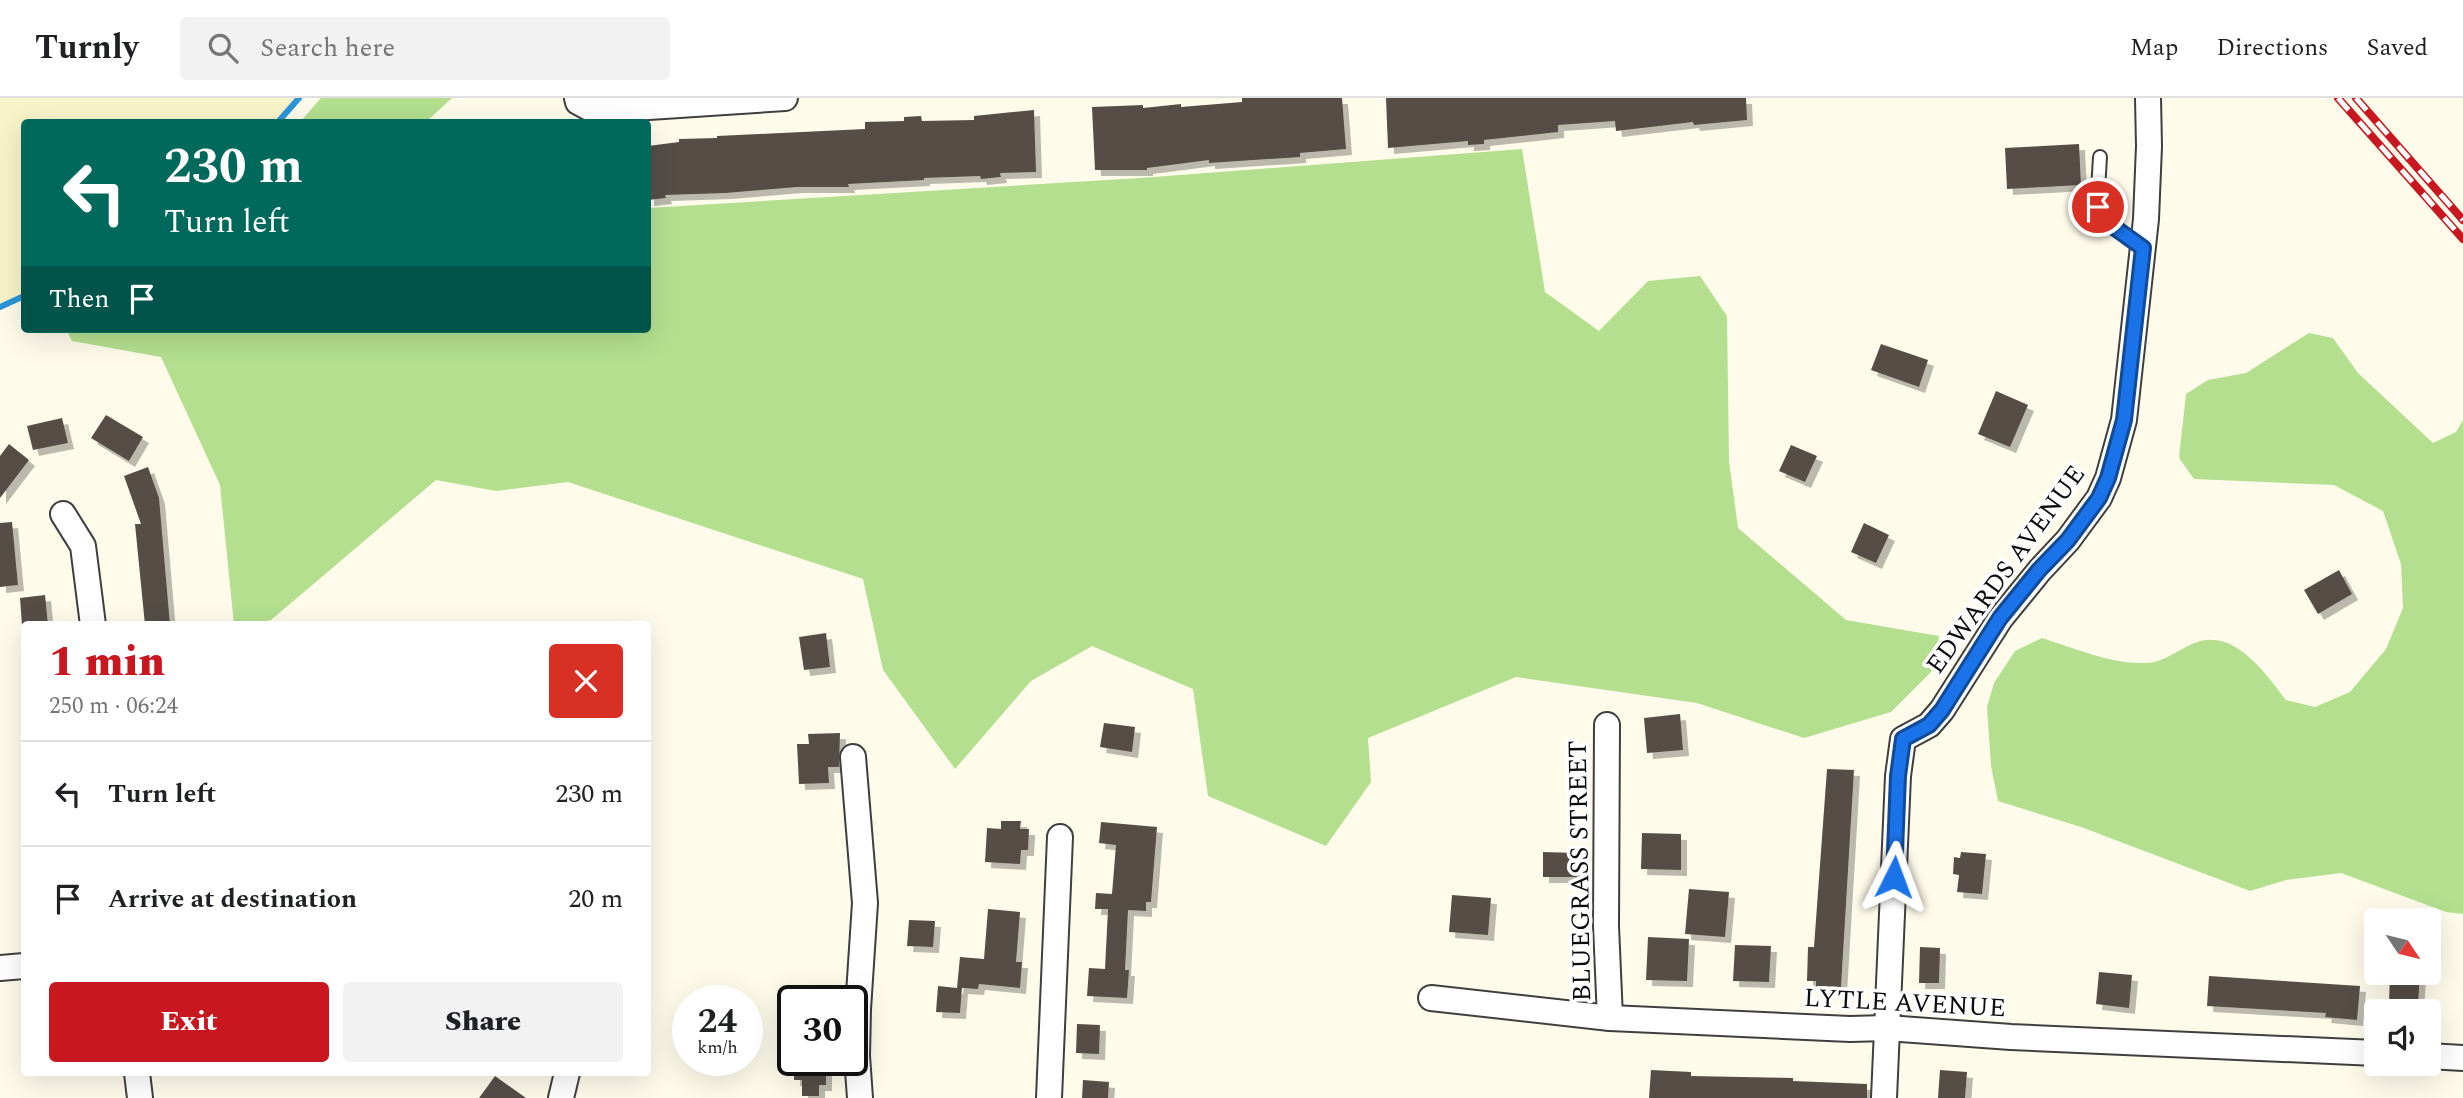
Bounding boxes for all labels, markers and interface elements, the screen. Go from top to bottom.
search box [180,17,670,80]
text: Turnly [35,23,138,73]
text: Search here [260,28,395,68]
icon: search [204,29,242,67]
text: Map [2130,30,2178,66]
text: Directions [2216,30,2328,66]
text: Saved [2366,30,2428,66]
text: 230 m [164,130,303,205]
icon: left [49,147,140,238]
pin [2068,177,2128,237]
icon: arrive [2079,188,2117,226]
text: Turn left [164,198,290,247]
text: Then [49,279,109,319]
icon: arrive [123,280,161,318]
street label: EDWARDS AVENUE [1916,457,2095,682]
text: 1 min [49,631,165,694]
button: close [549,644,623,718]
text: 250 m · 06:24 [49,689,178,724]
street label: BLUEGRASS STREET [1558,740,1602,1002]
text: Turn left [108,774,216,814]
text: 230 m [555,774,623,814]
icon: left [49,775,87,813]
position arrow [1857,840,1931,914]
text: Arrive at destination [108,879,357,919]
text: 20 m [568,879,623,919]
icon: arrive [49,880,87,918]
north arrow [2364,908,2441,985]
map controls [2364,908,2441,1076]
street label: LYTLE AVENUE [1803,978,2007,1028]
button: Exit [49,982,329,1062]
button: Share [343,982,623,1062]
speed limit sign: 30 [777,985,868,1076]
text: 24 [698,995,737,1048]
button: sound [2364,999,2441,1076]
text: km/h [697,1034,738,1061]

